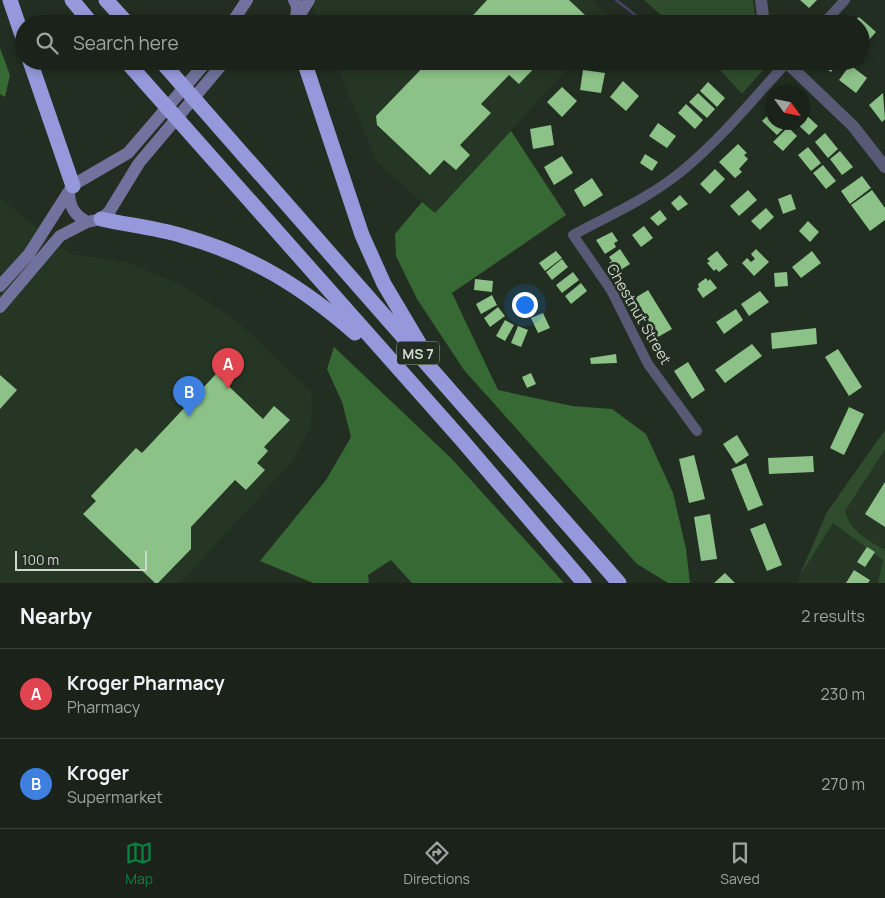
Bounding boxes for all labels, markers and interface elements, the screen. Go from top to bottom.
search box [15,15,870,70]
icon: search [33,29,61,57]
text: Search here [73,30,179,56]
north arrow [765,85,810,130]
street label: Chestnut Street [602,260,676,368]
your location [512,292,538,318]
road number: MS 7 [397,342,439,364]
pin: A [212,348,244,389]
pin: B [173,376,205,417]
scale bar [15,548,148,571]
text: 100 m [22,550,59,569]
text: Nearby [20,602,92,630]
text: 2 results [801,605,865,627]
text: Kroger Pharmacy [67,670,225,696]
text: A [31,683,41,705]
text: 230 m [821,683,865,705]
text: Pharmacy [67,696,140,718]
text: Kroger [67,760,129,786]
text: B [31,773,41,795]
text: 270 m [821,773,865,795]
text: Supermarket [67,786,163,808]
tab: Map [125,839,153,888]
tab: Directions [404,839,470,888]
tab: Saved [720,839,760,888]

